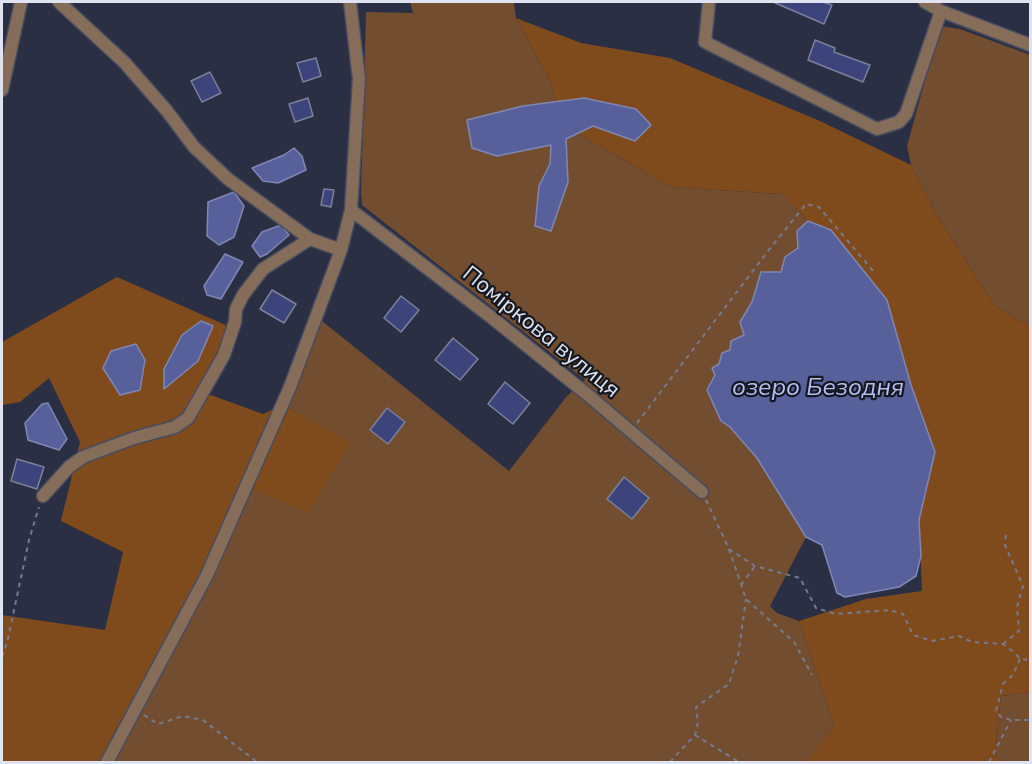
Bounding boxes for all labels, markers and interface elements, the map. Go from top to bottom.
street label: Поміркова вулиця [457,261,625,403]
water label: озеро Безодня [732,374,904,402]

